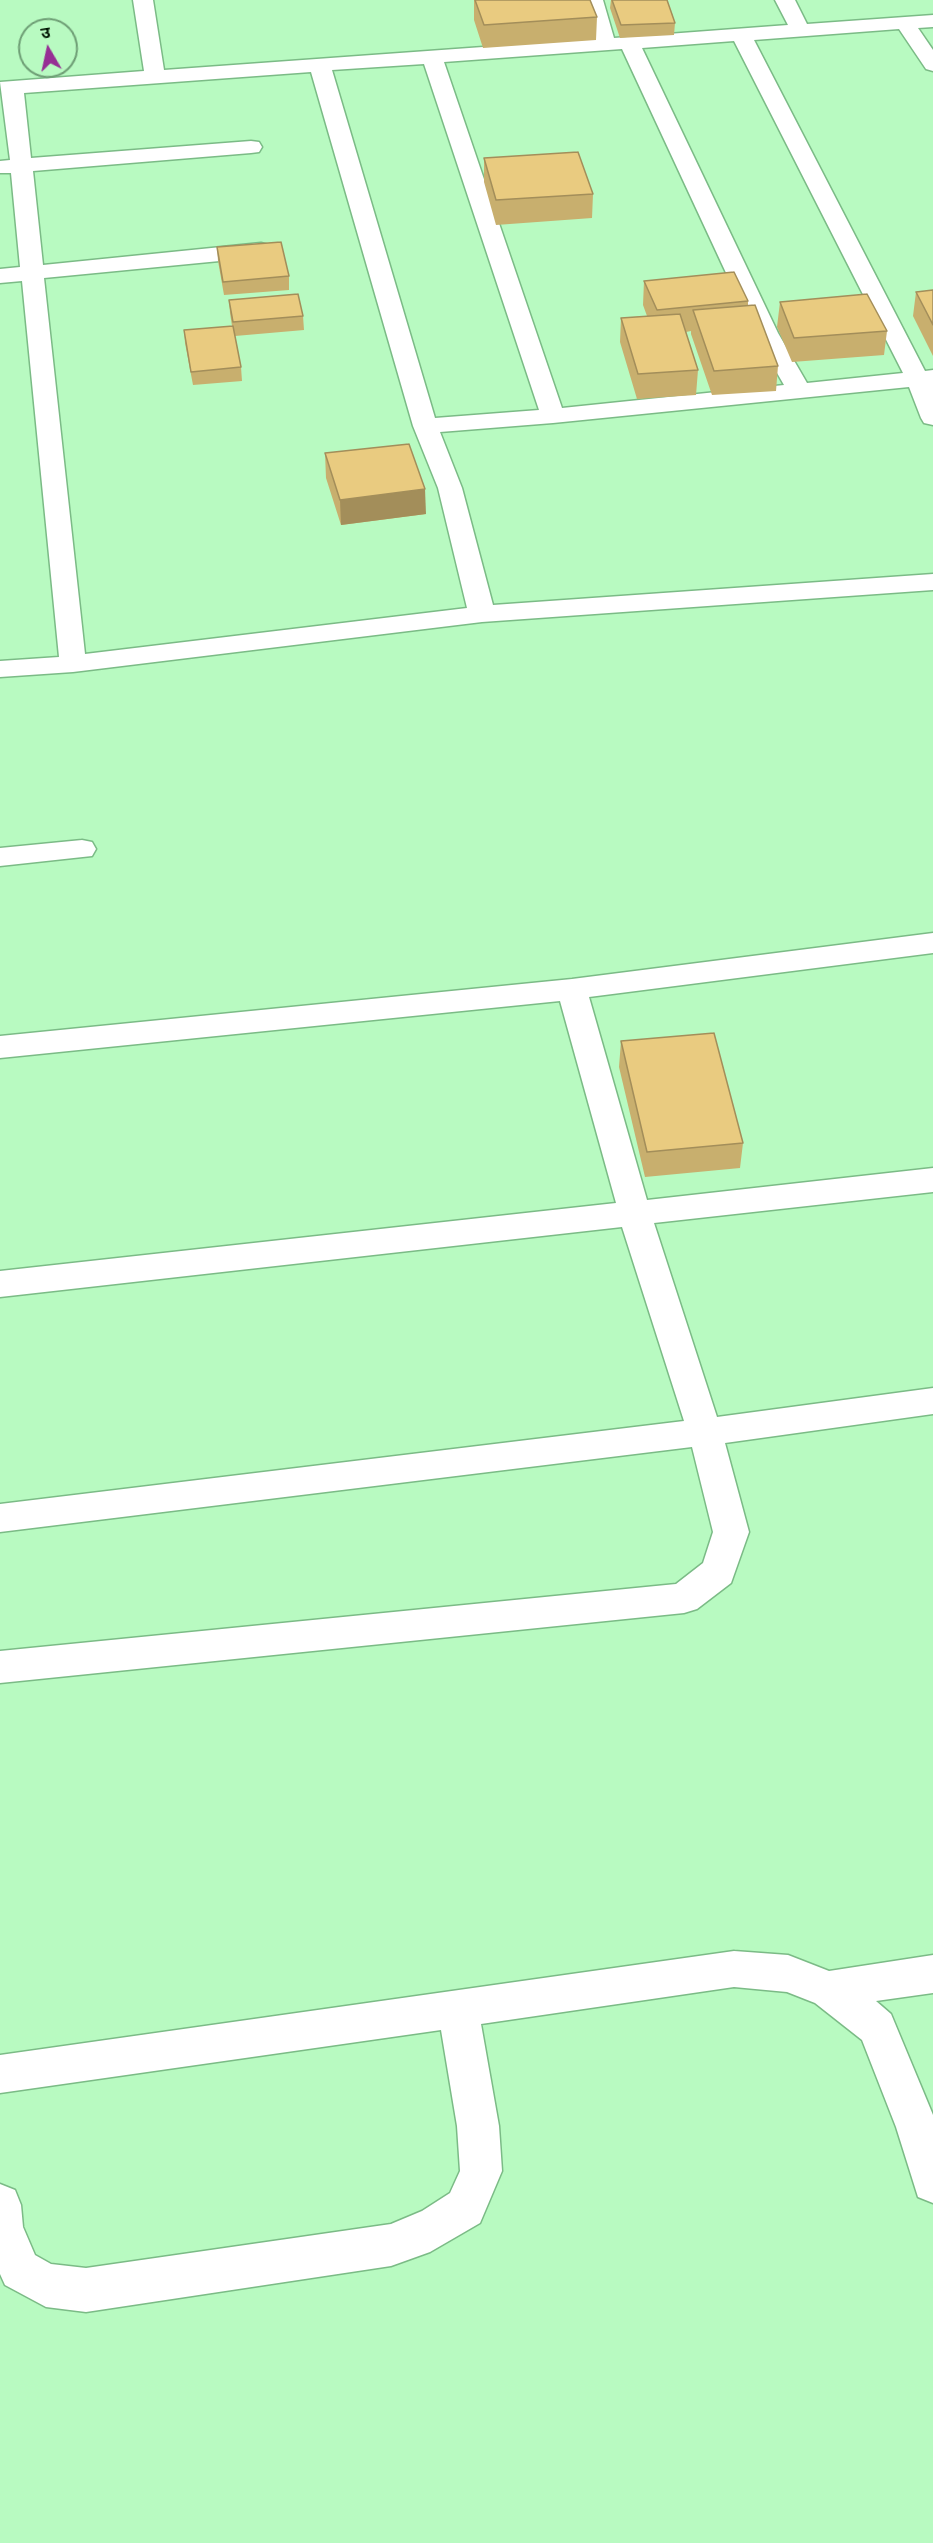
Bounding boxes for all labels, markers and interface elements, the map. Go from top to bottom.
north arrow [18,18,78,78]
text: उ [39,22,52,43]

